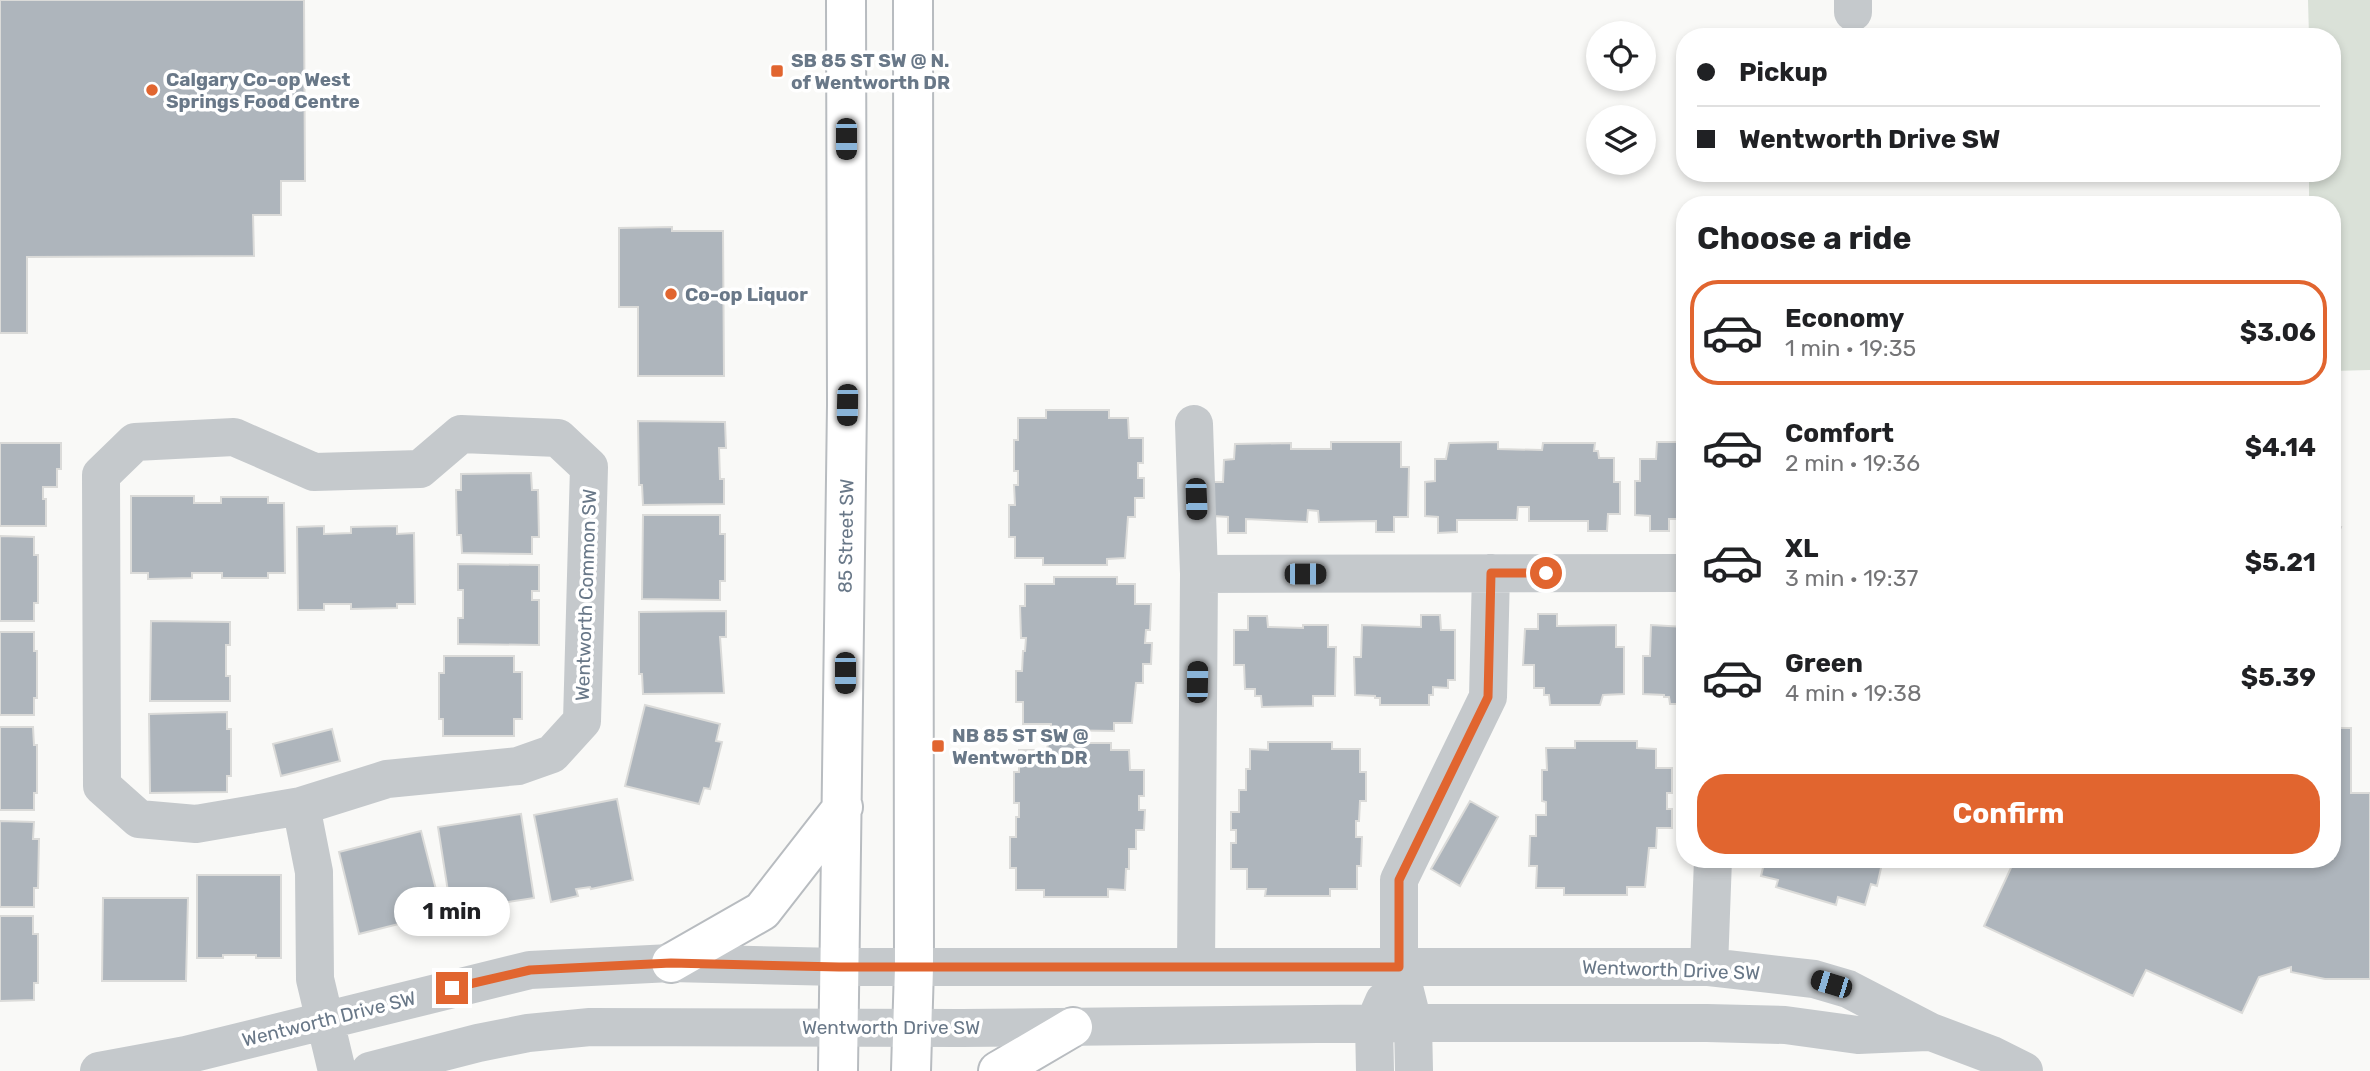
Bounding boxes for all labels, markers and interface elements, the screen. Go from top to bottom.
map controls [1586,21,1656,175]
button: locate [1586,21,1656,91]
place label: SB 85 ST SW @ N. of Wentworth DR [791,49,950,94]
text: Pickup [1739,57,1828,88]
marker: SB 85 ST SW @ N. of Wentworth DR [769,63,785,79]
place label: Calgary Co-op West Springs Food Centre [166,68,360,113]
marker: Calgary Co-op West Springs Food Centre [144,82,160,98]
button: layers [1586,105,1656,175]
car [836,118,857,160]
text: Wentworth Drive SW [1739,124,2000,155]
text: Choose a ride [1697,219,1911,257]
place label: Co-op Liquor [685,283,808,306]
marker: Co-op Liquor [663,286,679,302]
icon: car [1701,301,1764,364]
text: Economy [1785,303,1904,334]
text: $3.06 [2240,317,2316,348]
text: 1 min · 19:35 [1785,334,1916,362]
car [837,384,858,426]
icon: car [1701,416,1764,479]
text: Comfort [1785,418,1894,449]
text: $4.14 [2245,432,2316,463]
text: 2 min · 19:36 [1785,449,1920,477]
car [1185,478,1208,520]
street label: 85 Street SW [834,479,858,593]
street label: Wentworth Common SW [571,489,601,701]
icon: car [1701,531,1764,594]
text: XL [1785,533,1818,564]
text: $5.21 [2245,547,2316,578]
route start [1530,557,1562,589]
car [1285,564,1327,585]
text: 3 min · 19:37 [1785,564,1918,592]
icon: car [1701,646,1764,709]
text: Green [1785,648,1863,679]
car [835,652,856,694]
car [1187,661,1208,703]
text: $5.39 [2241,662,2316,693]
text: 4 min · 19:38 [1785,679,1922,707]
place label: NB 85 ST SW @ Wentworth DR [952,724,1089,769]
marker: NB 85 ST SW @ Wentworth DR [930,738,946,754]
button: Confirm [1697,774,2320,854]
callout: 1 min [394,886,510,936]
text: 1 min [423,897,481,925]
street label: Wentworth Drive SW [1582,955,1760,985]
car [1808,968,1855,1000]
route end [436,972,468,1004]
street label: Wentworth Drive SW [240,986,418,1052]
street label: Wentworth Drive SW [802,1016,980,1039]

